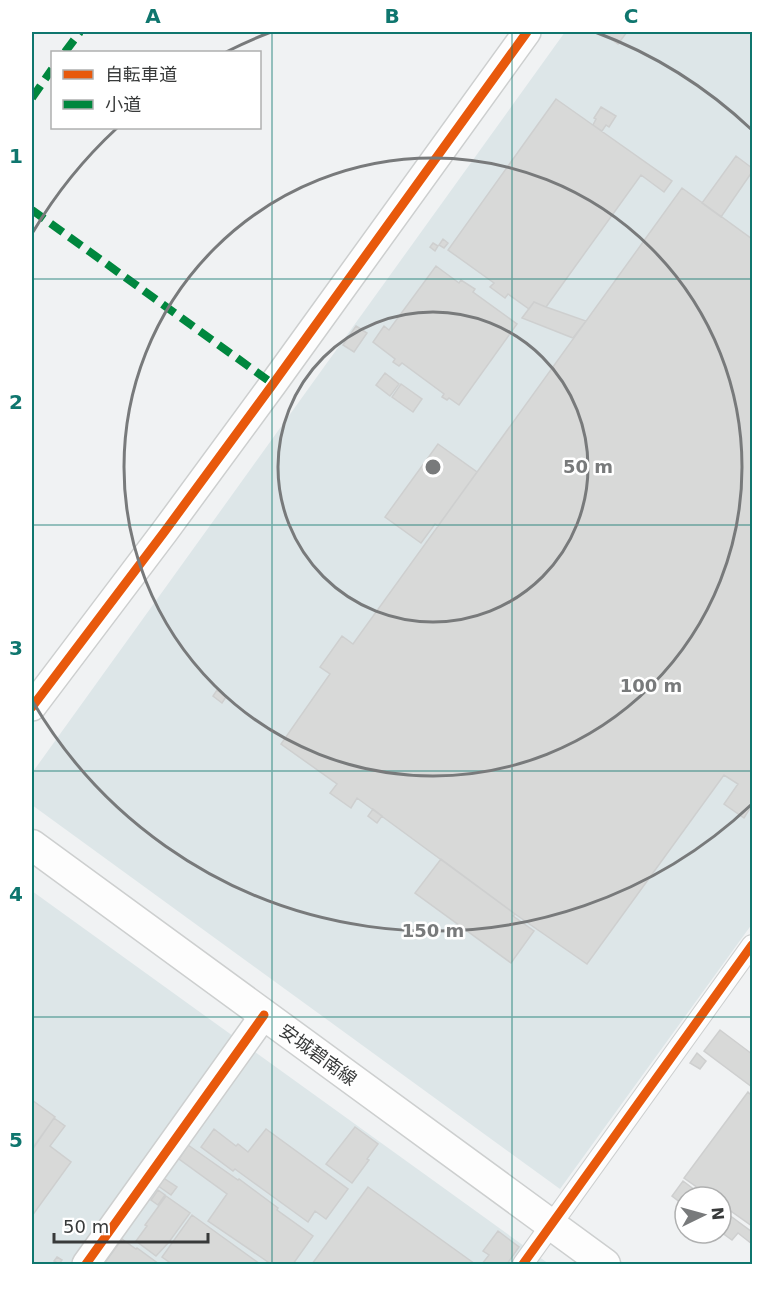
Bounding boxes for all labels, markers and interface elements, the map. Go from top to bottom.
text: A [145,4,161,28]
text: B [384,4,400,28]
text: C [624,4,638,28]
legend [51,51,261,129]
text: 自転車道 [105,64,177,85]
text: 小道 [105,94,141,115]
text: 1 [9,144,23,168]
text: 2 [9,390,23,414]
text: 50 m [563,456,613,477]
centre of rings [423,457,443,477]
text: 3 [9,636,23,660]
text: 100 m [620,675,682,696]
text: 4 [9,882,23,906]
text: 150 m [402,920,464,941]
street label: 安城碧南線 [276,1020,361,1090]
text: 5 [9,1128,23,1152]
north arrow [673,1185,733,1245]
scale bar [54,1206,208,1244]
text: N [707,1206,727,1221]
text: 50 m [63,1216,109,1237]

